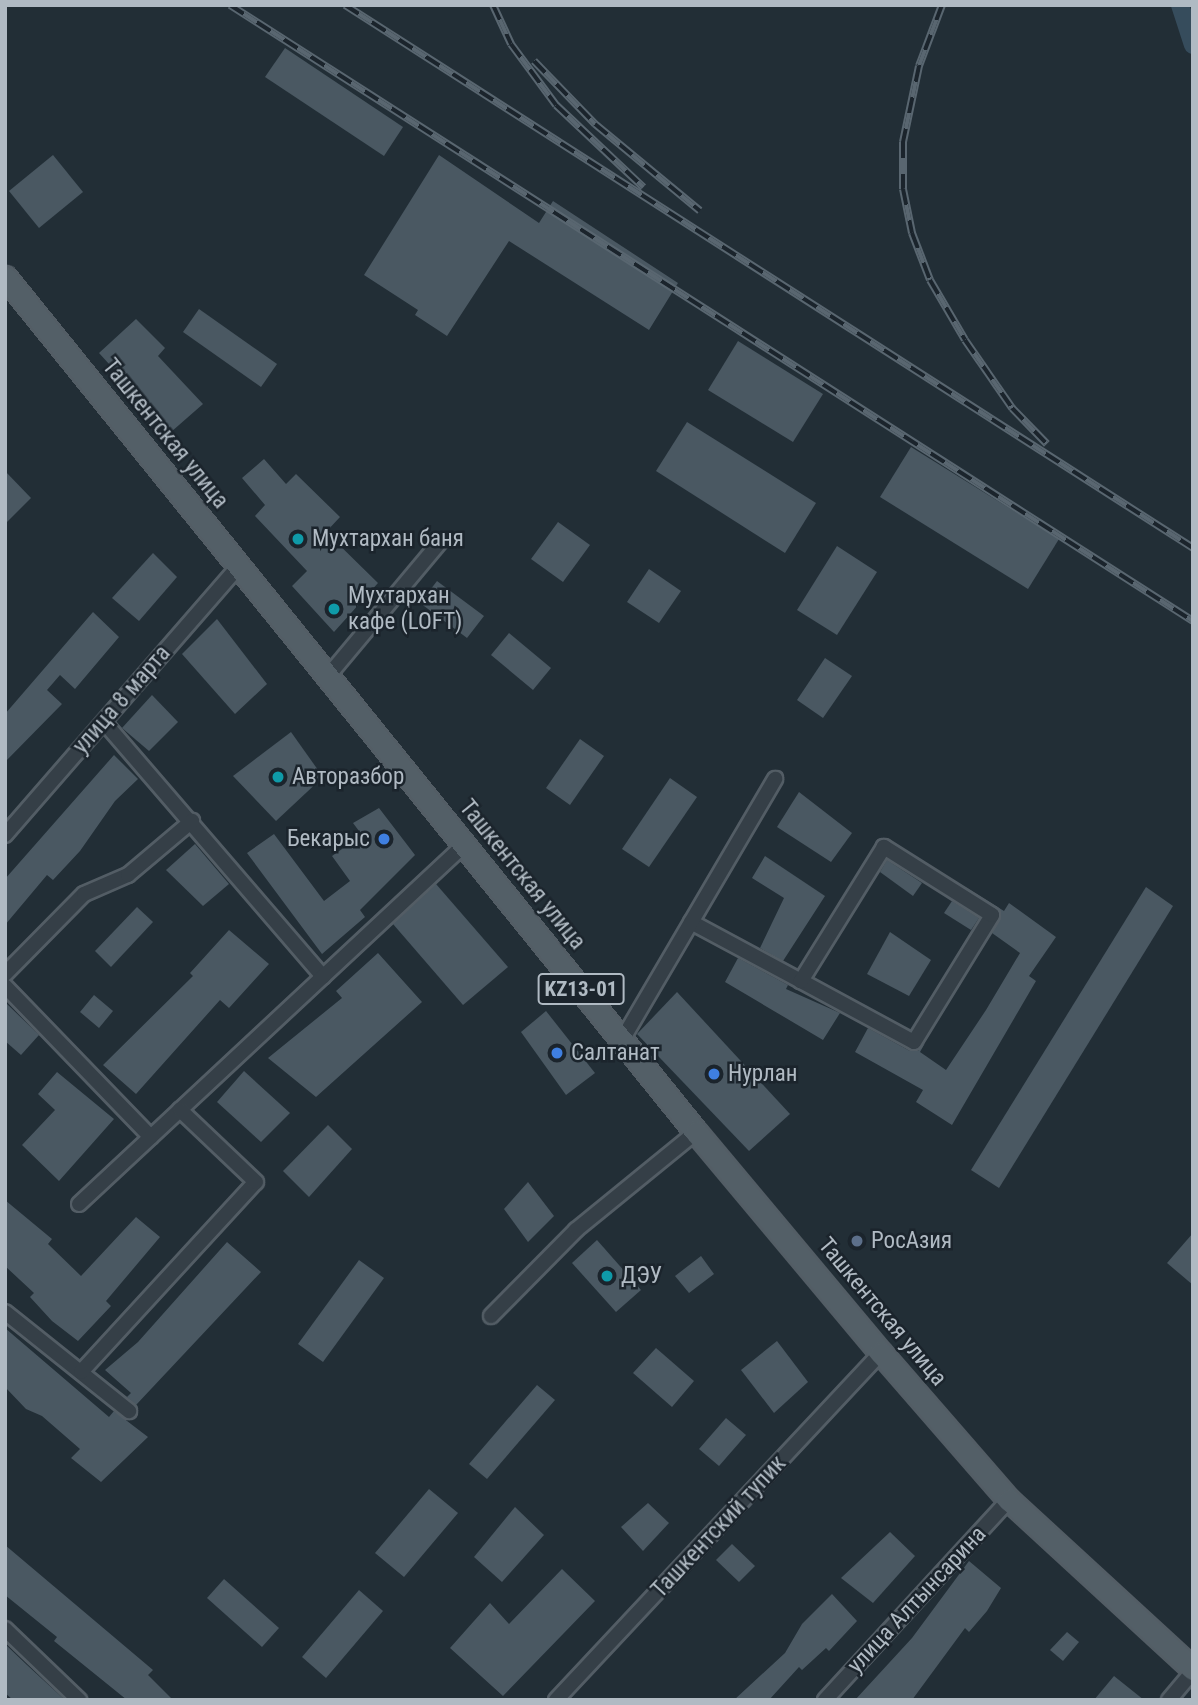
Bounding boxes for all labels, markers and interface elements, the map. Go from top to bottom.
street label: Ташкентская улица [96,353,234,515]
place label: Мухтархан баня [312,525,464,553]
marker: Мухтархан баня [290,531,306,547]
place label: Мухтархан кафе (LOFT) [348,582,462,636]
marker: Мухтархан кафе (LOFT) [326,601,342,617]
street label: улица 8 марта [67,640,177,760]
place label: Авторазбор [292,763,404,791]
marker: Авторазбор [270,769,286,785]
street label: Ташкентская улица [453,794,591,956]
place label: Бекарыс [287,825,370,853]
marker: Бекарыс [376,831,392,847]
road number: KZ13-01 [537,972,625,1006]
place label: Салтанат [571,1039,660,1067]
marker: Салтанат [549,1045,565,1061]
place label: Нурлан [728,1060,797,1088]
marker: Нурлан [706,1066,722,1082]
place label: РосАзия [871,1227,952,1255]
street label: Ташкентская улица [812,1232,952,1392]
marker: РосАзия [849,1233,865,1249]
place label: ДЭУ [621,1262,662,1290]
marker: ДЭУ [599,1268,615,1284]
street label: Ташкентский тупик [646,1450,792,1604]
street label: улица Алтынсарина [842,1521,992,1679]

